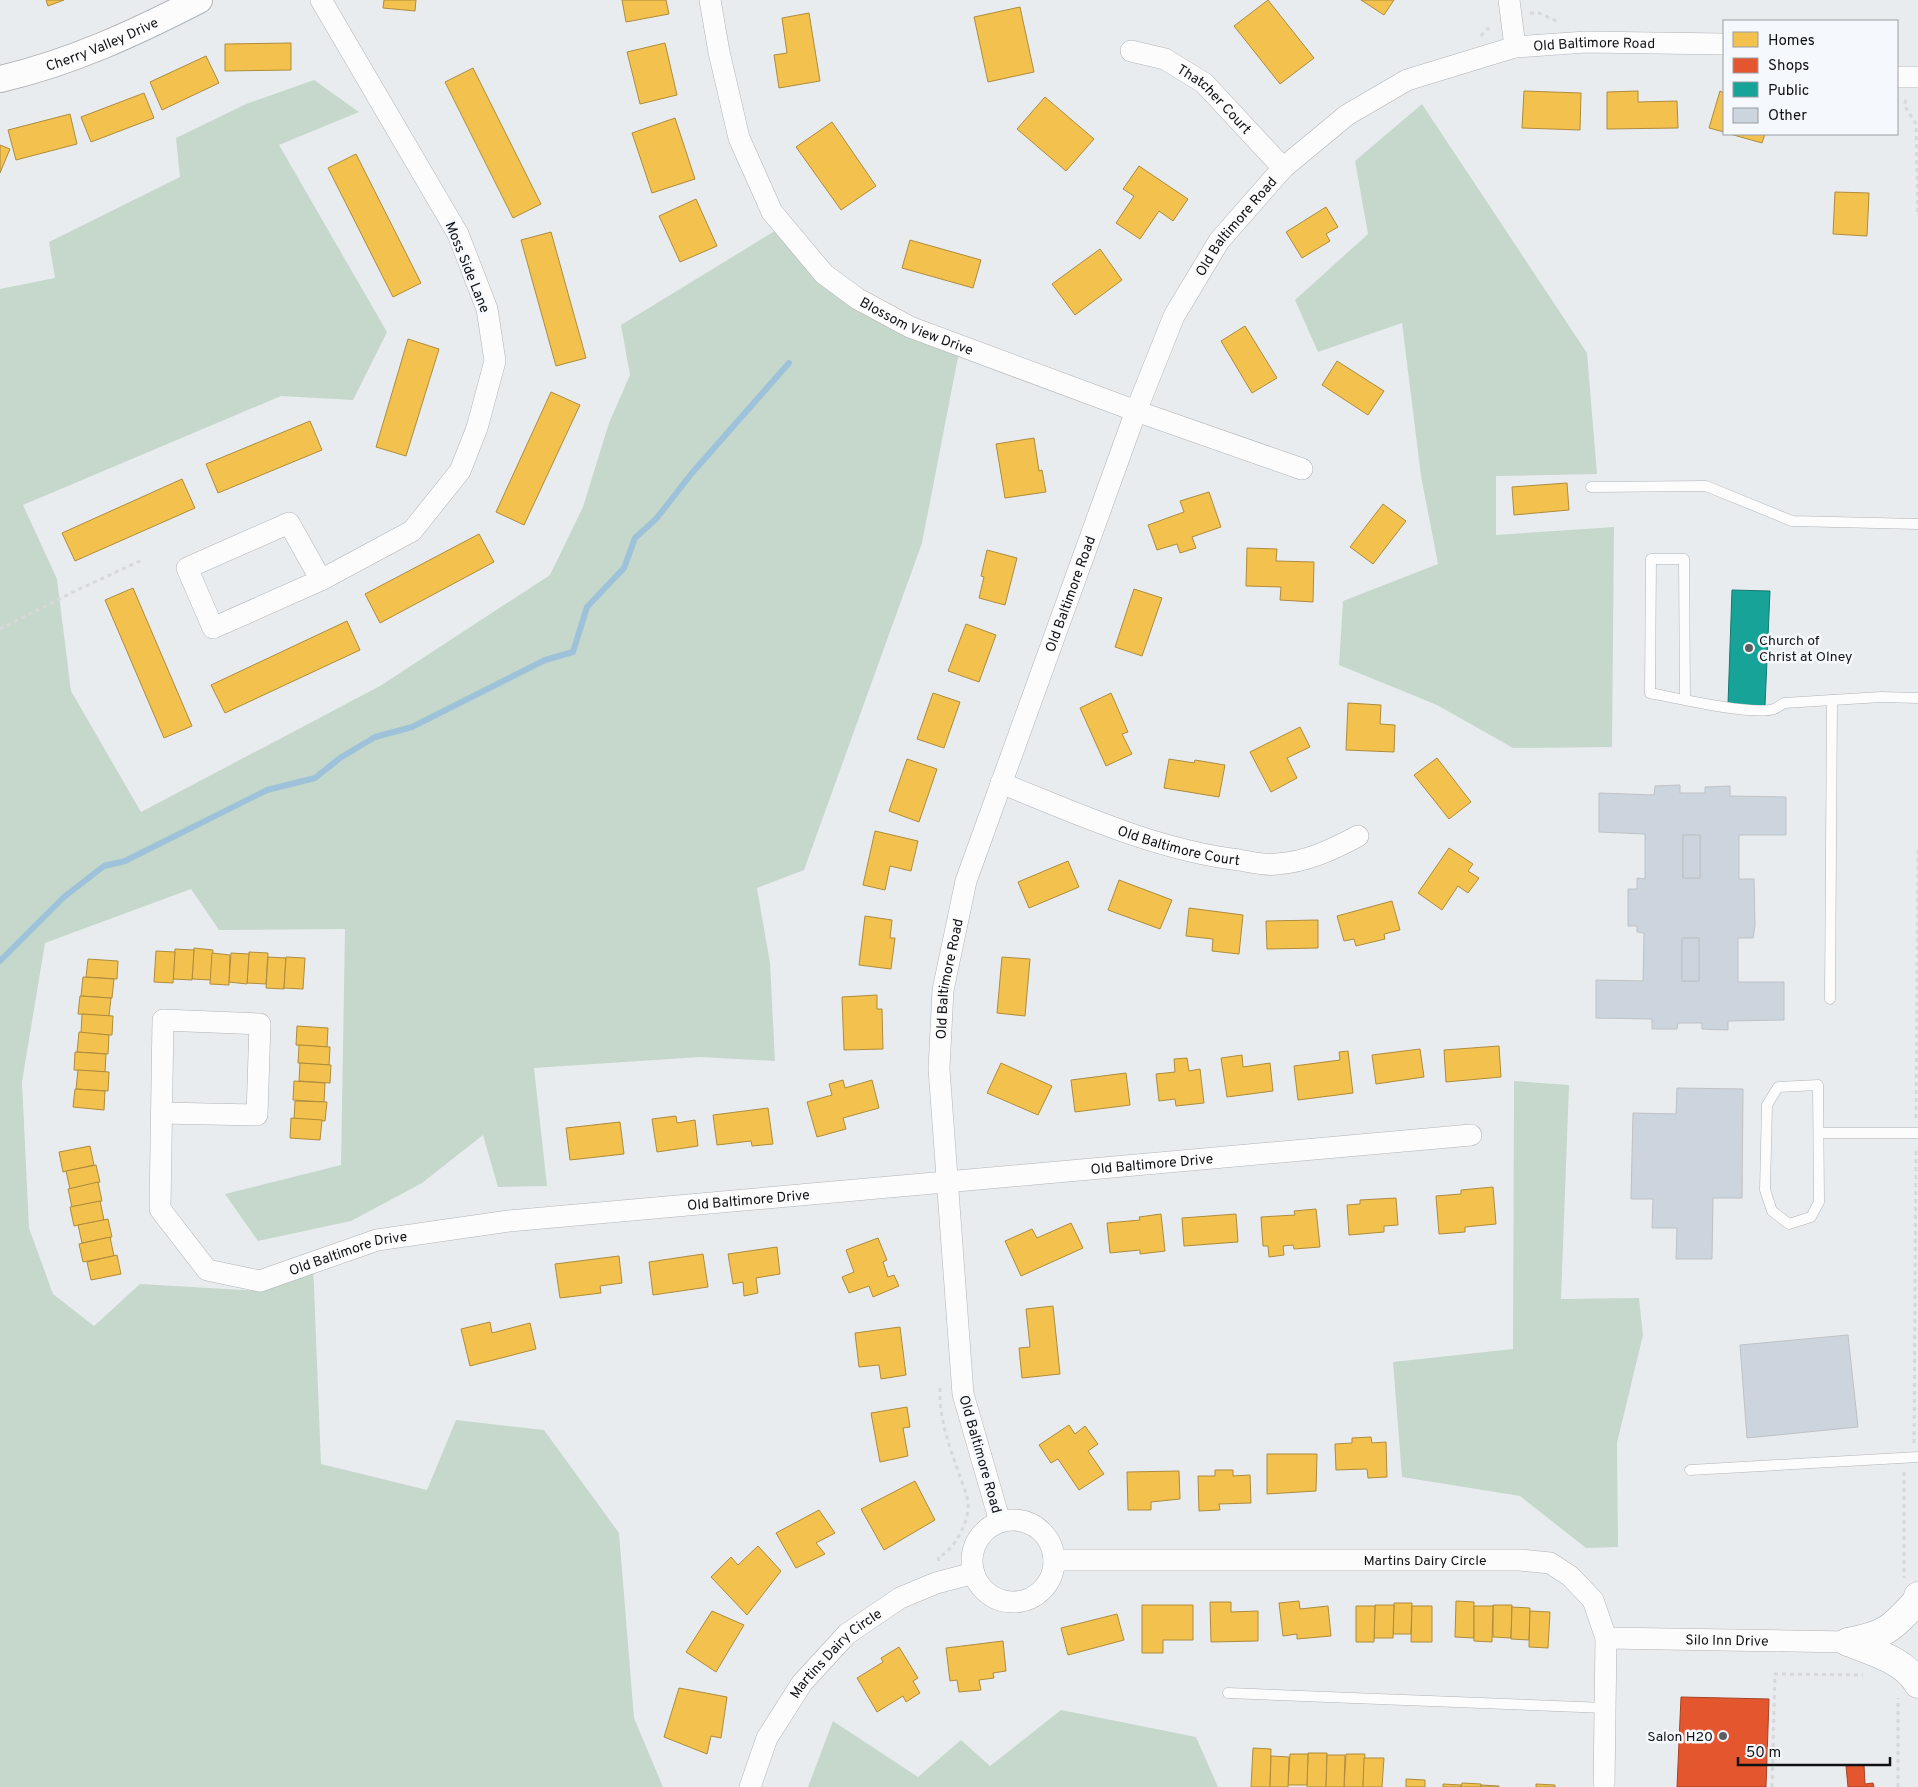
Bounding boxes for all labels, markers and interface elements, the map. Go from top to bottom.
street label: Cherry Valley Drive [44,15,162,76]
legend [1723,20,1898,135]
text: Homes [1768,32,1815,51]
street label: Old Baltimore Road [1533,35,1655,56]
text: Shops [1768,57,1809,76]
street label: Thatcher Court [1174,61,1254,138]
text: Public [1768,82,1809,101]
text: Other [1768,107,1807,126]
street label: Old Baltimore Road [1193,174,1281,280]
street label: Moss Side Lane [441,219,493,316]
street label: Blossom View Drive [856,295,975,360]
street label: Old Baltimore Road [1042,534,1100,655]
place label: Church of Christ at Olney [1759,633,1852,666]
marker: Church of Christ at Olney [1743,642,1755,654]
street label: Old Baltimore Court [1115,823,1241,870]
street label: Old Baltimore Road [934,917,968,1040]
street label: Old Baltimore Drive [1090,1151,1214,1179]
street label: Old Baltimore Drive [687,1187,811,1215]
street label: Old Baltimore Drive [287,1229,408,1280]
street label: Old Baltimore Road [955,1393,1005,1515]
street label: Martins Dairy Circle [1364,1553,1486,1570]
street label: Martins Dairy Circle [787,1606,886,1702]
street label: Silo Inn Drive [1685,1632,1769,1651]
place label: Salon H20 [1647,1729,1713,1746]
marker: Salon H20 [1717,1730,1729,1742]
scale bar [1738,1734,1890,1766]
text: 50 m [1746,1744,1781,1763]

